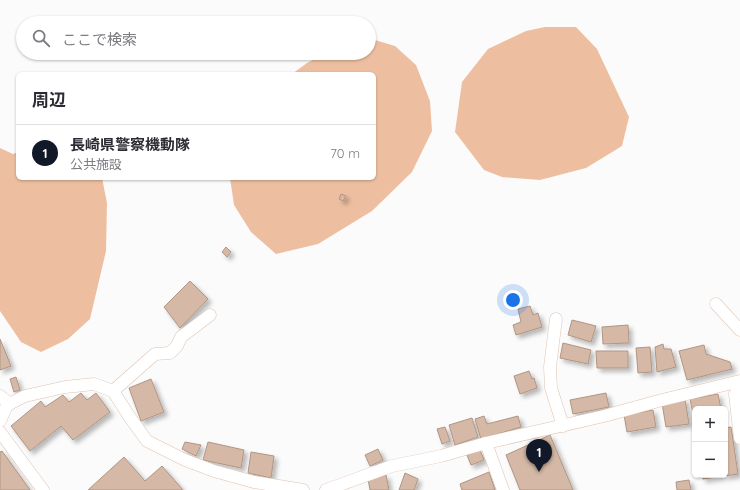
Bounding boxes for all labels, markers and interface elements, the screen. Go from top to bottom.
search box [16,16,376,60]
icon: search [30,27,52,49]
text: ここで検索 [62,30,137,49]
text: 周辺 [32,89,66,110]
text: 長崎県警察機動隊 [70,135,190,154]
text: 1 [42,145,48,161]
text: 70 m [330,145,360,161]
text: 公共施設 [70,156,122,172]
your location [503,290,523,310]
map controls [692,406,728,478]
button: + [692,406,728,442]
pin: 1 [526,439,552,472]
button: − [692,442,728,478]

